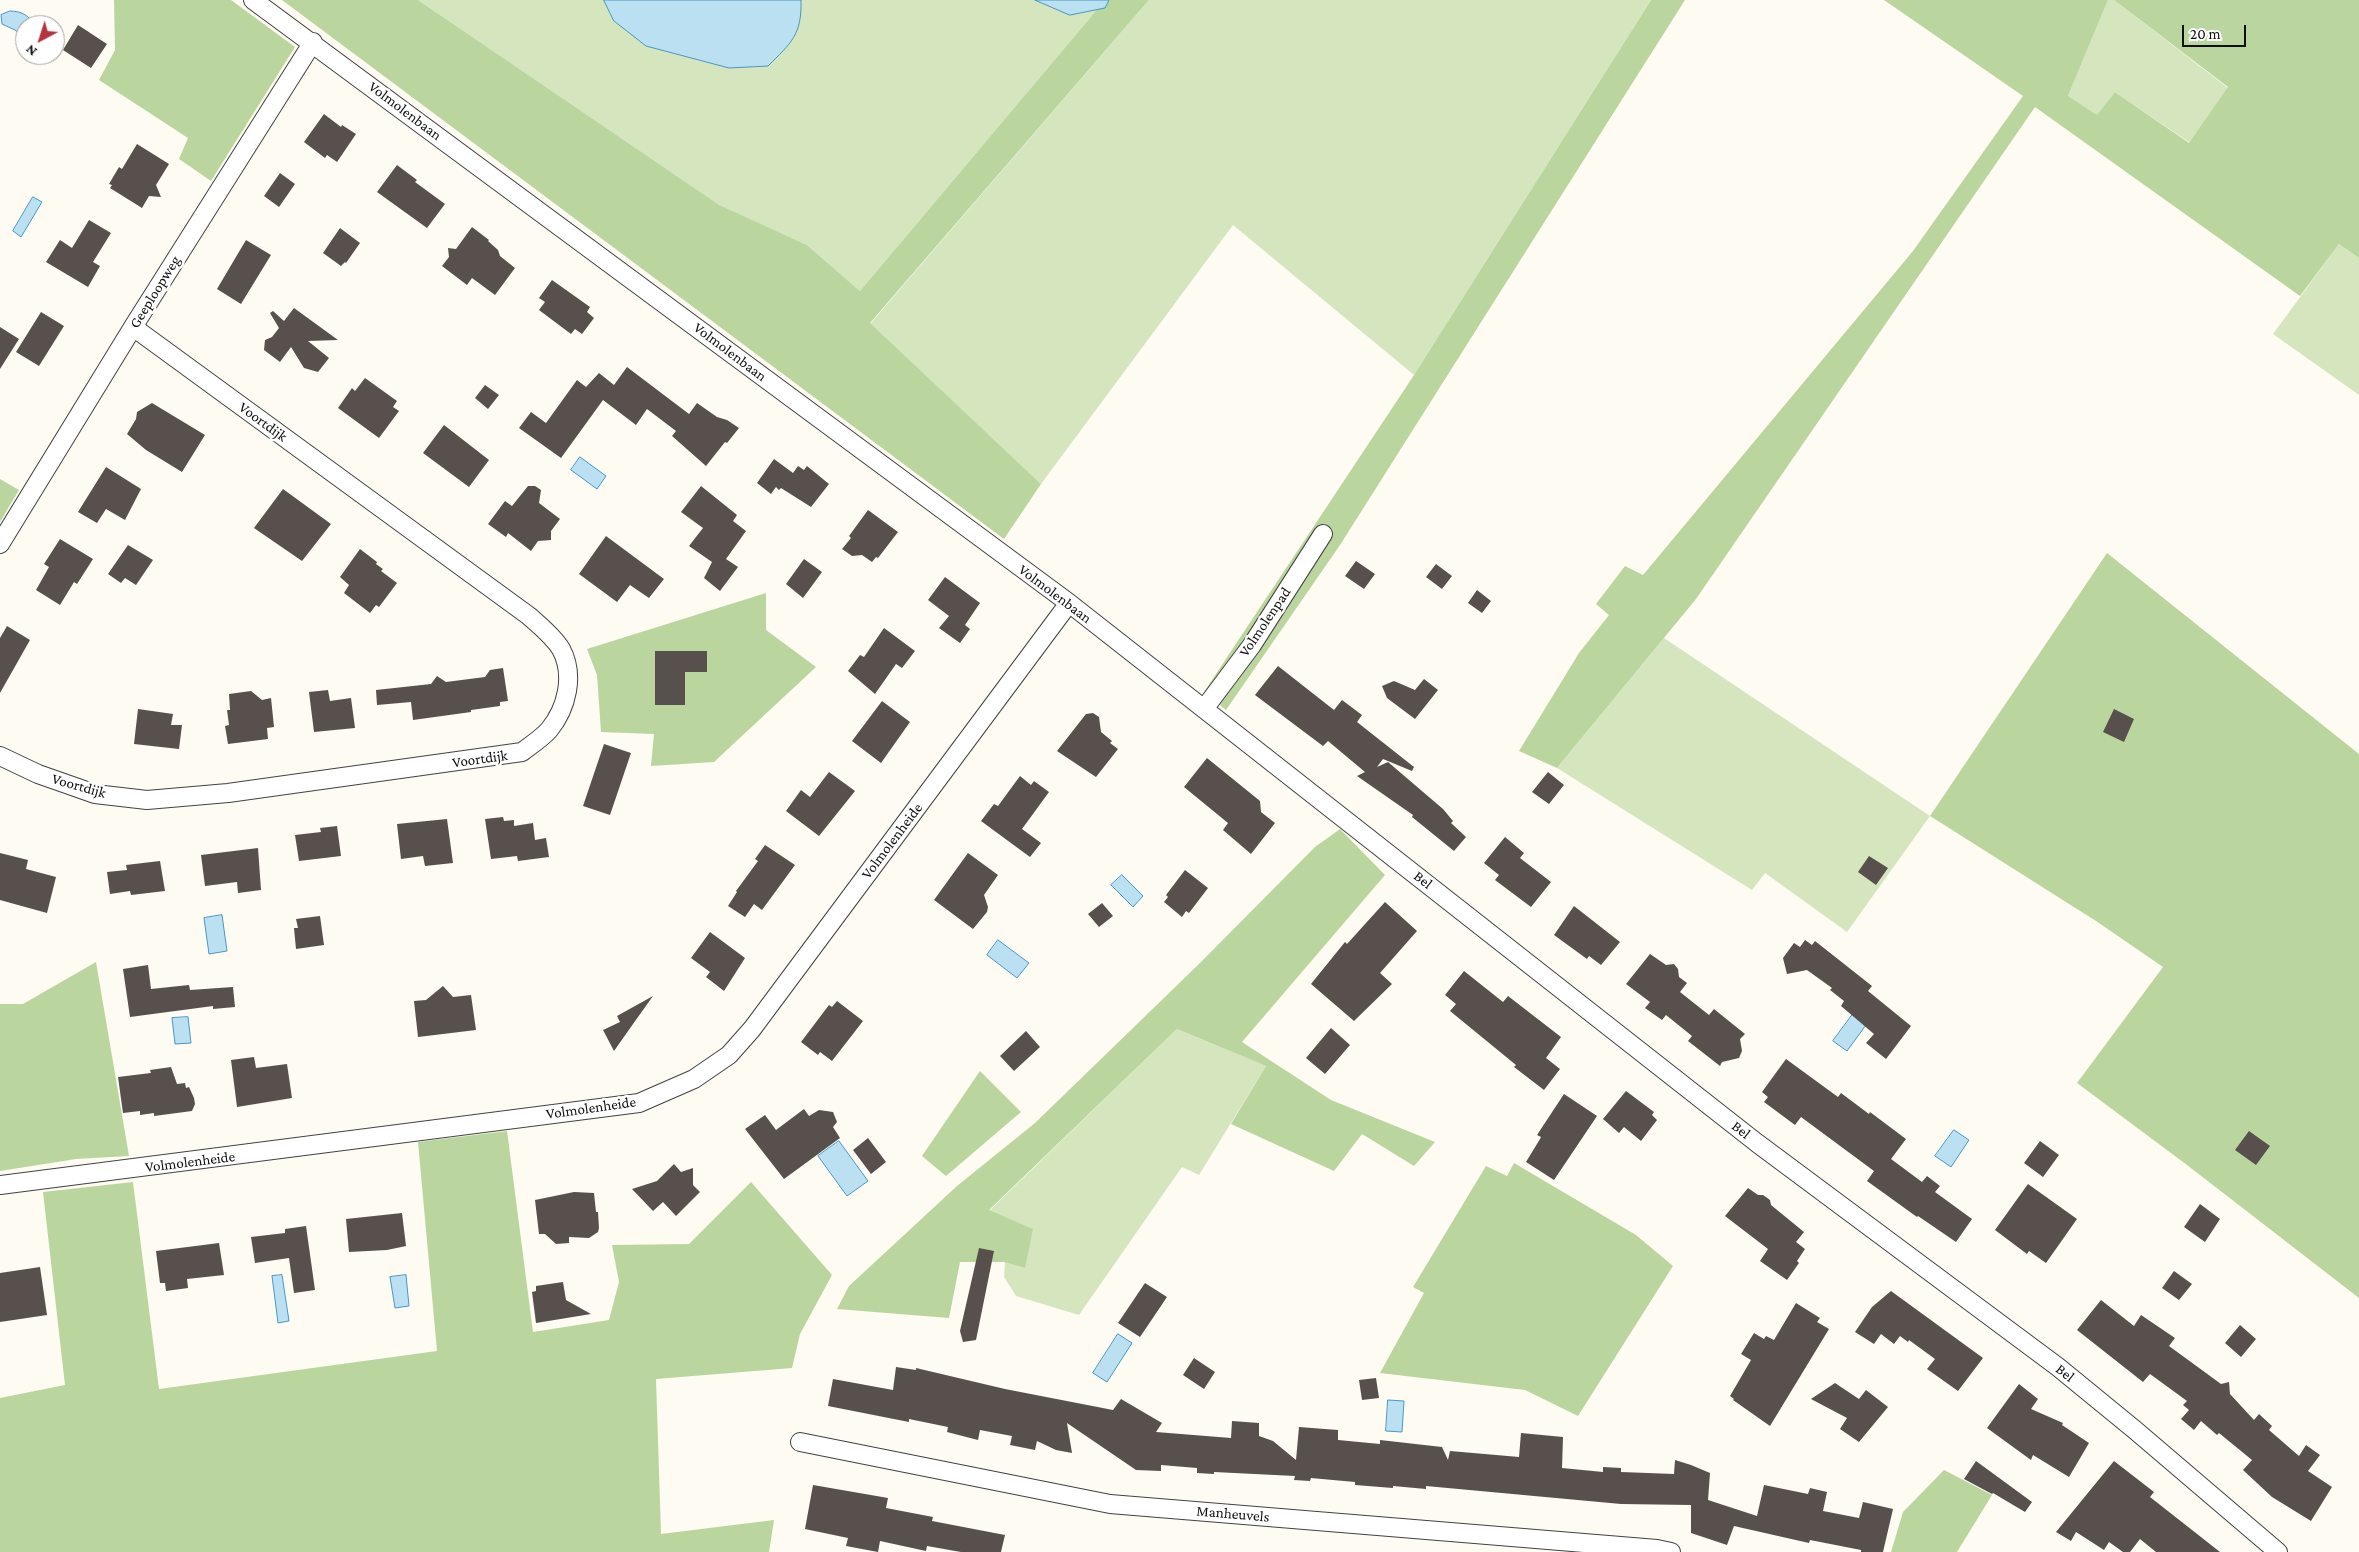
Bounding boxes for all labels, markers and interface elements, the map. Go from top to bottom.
north arrow [15,15,65,65]
scale bar [2184,15,2248,47]
text: 20 m [2190,26,2221,42]
text: N [22,42,40,60]
street label: Volmolenbaan [365,78,445,144]
street label: Geeploopweg [126,252,184,332]
street label: Volmolenbaan [690,319,770,385]
street label: Voortdijk [235,398,291,446]
street label: Volmolenbaan [1015,561,1095,627]
street label: Volmolenpad [1235,584,1295,660]
street label: Voortdijk [451,746,509,772]
street label: Voortdijk [50,770,108,802]
street label: Volmolenheide [858,799,926,883]
street label: Bel [1410,867,1436,893]
street label: Volmolenheide [545,1093,637,1123]
street label: Bel [1728,1117,1754,1143]
street label: Volmolenheide [144,1148,236,1176]
street label: Bel [2052,1360,2078,1386]
street label: Manheuvels [1196,1502,1270,1526]

